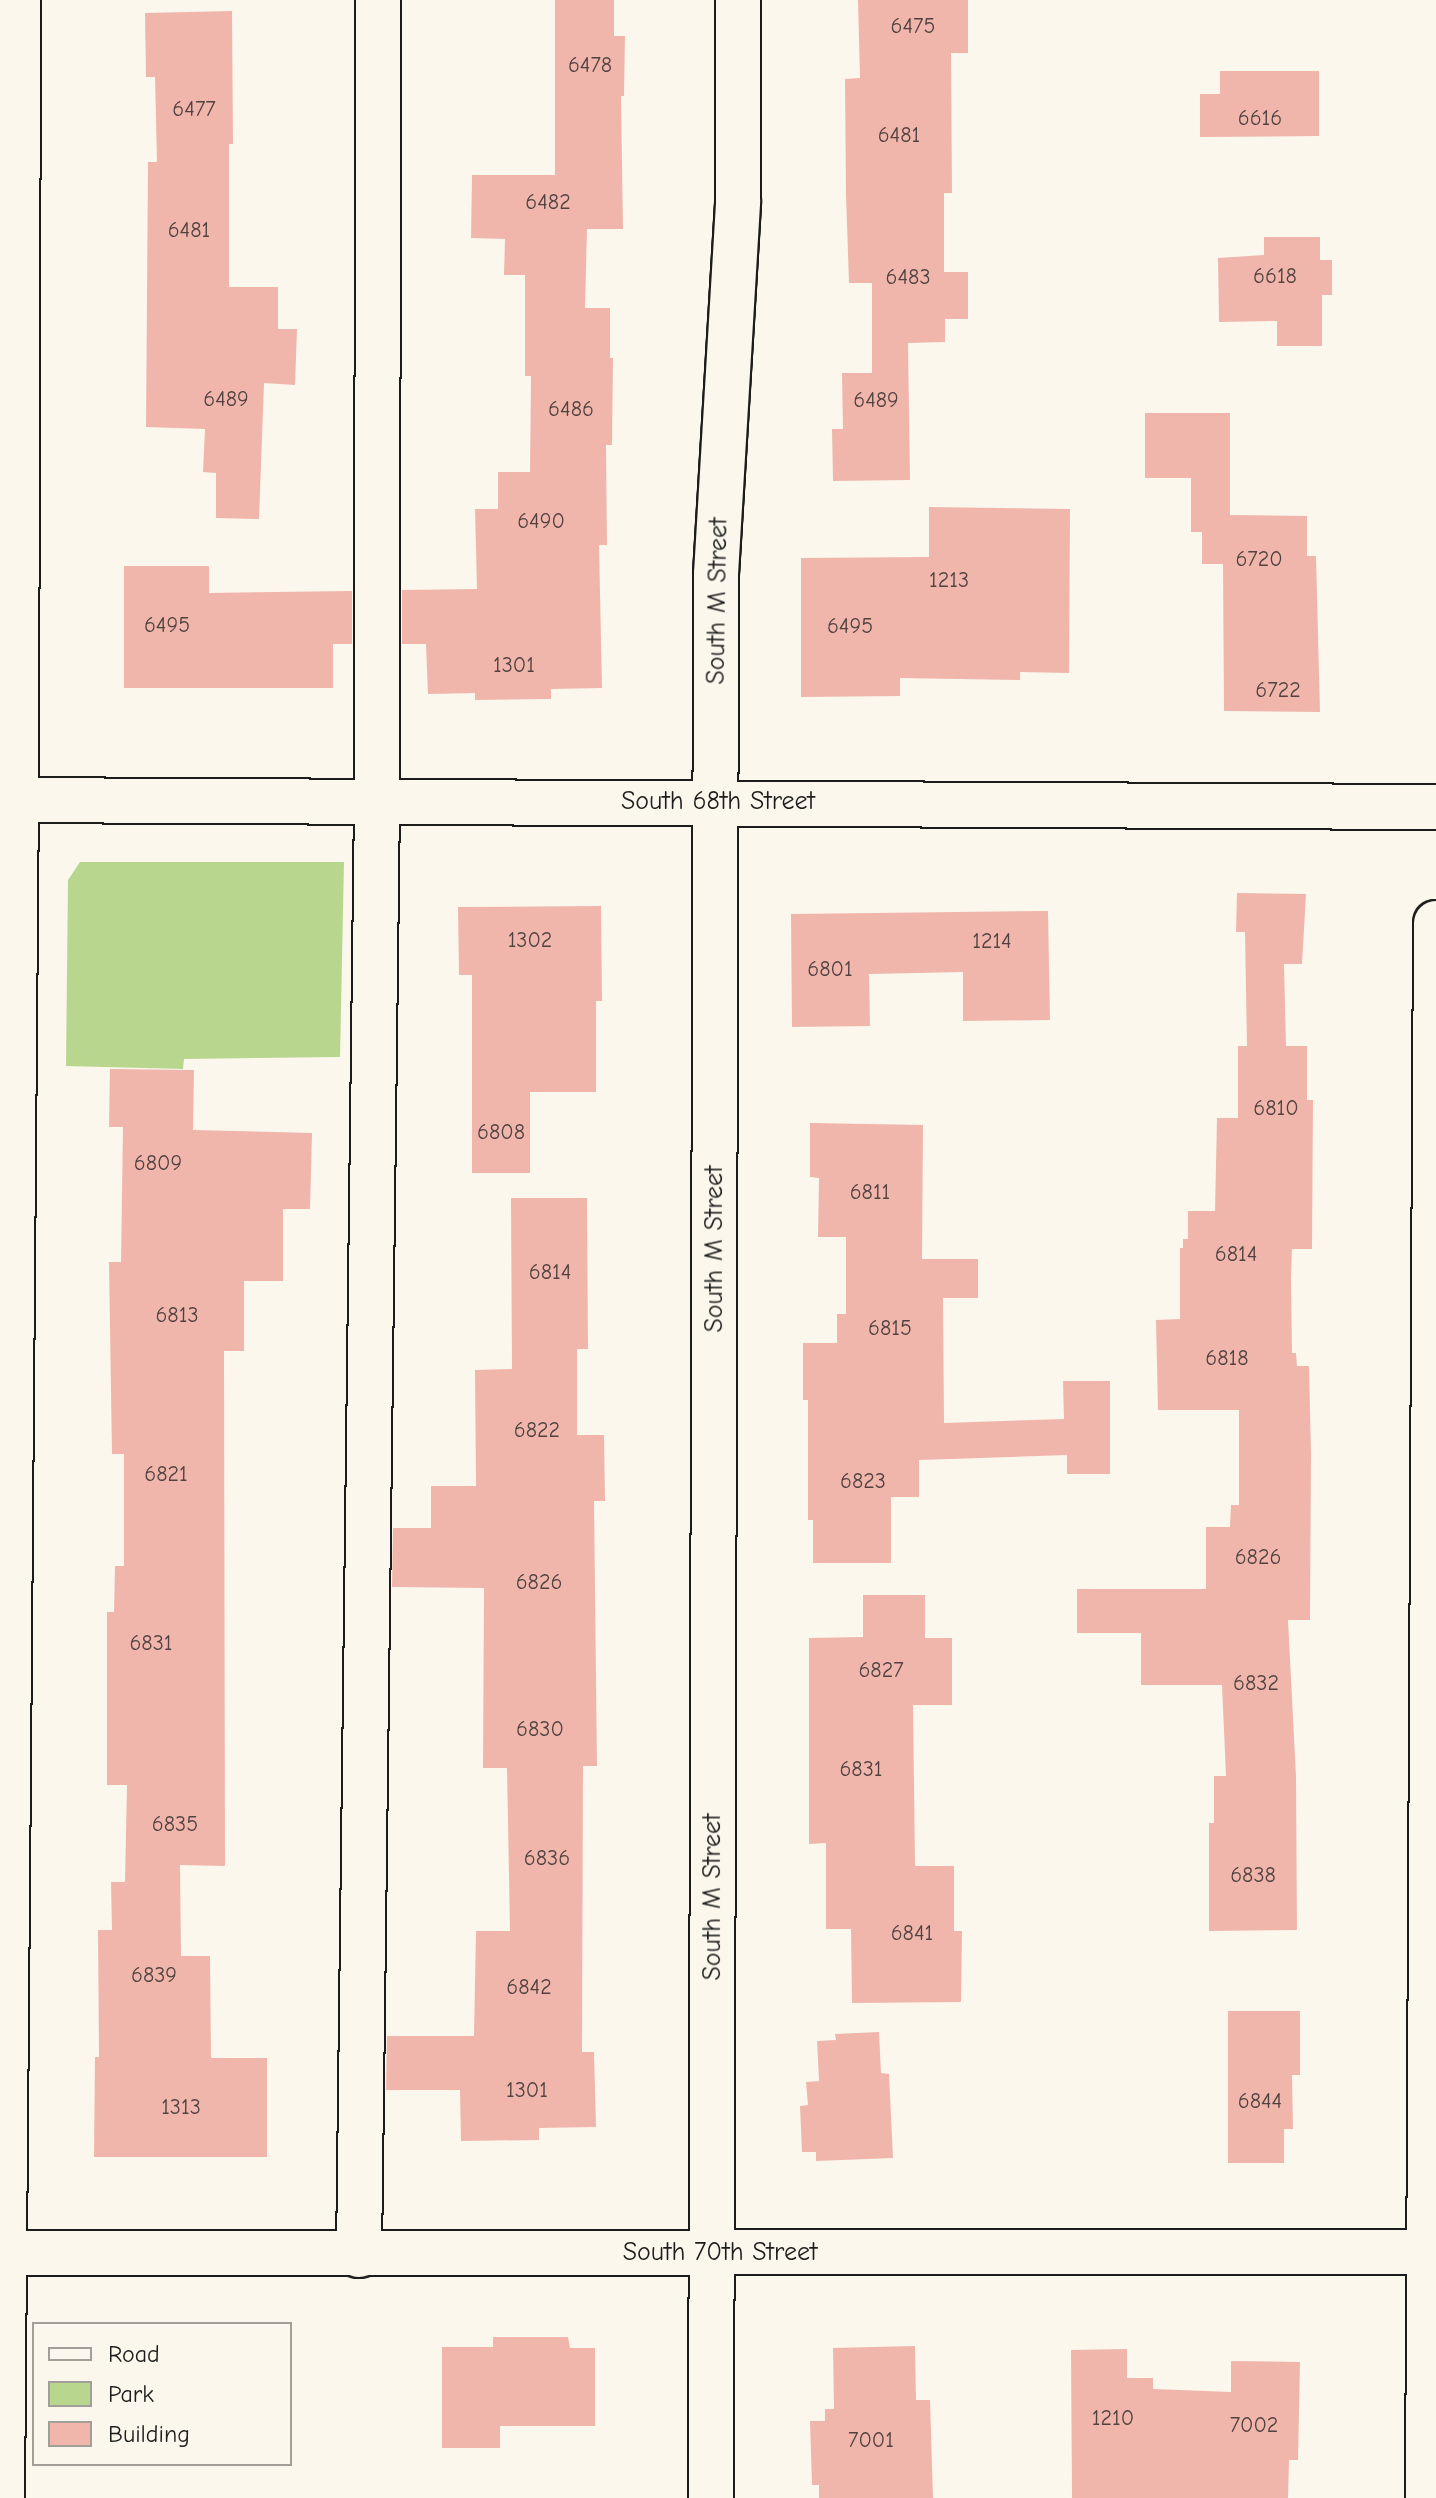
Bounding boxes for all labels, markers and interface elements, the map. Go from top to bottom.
house number: 6475 [891,14,935,40]
house number: 6478 [568,53,612,79]
house number: 6477 [172,97,216,123]
house number: 6616 [1238,106,1282,132]
house number: 6481 [878,123,920,149]
house number: 6482 [525,190,571,216]
house number: 6481 [168,218,210,244]
house number: 6618 [1253,264,1297,290]
house number: 6483 [885,265,931,291]
house number: 6489 [203,387,249,413]
house number: 6489 [853,388,899,414]
house number: 6486 [548,397,594,423]
house number: 6490 [517,509,565,535]
street label: South M Street [701,517,735,685]
house number: 6720 [1235,547,1283,573]
house number: 1213 [929,568,969,594]
house number: 6495 [144,613,190,639]
house number: 6495 [827,614,873,640]
house number: 1301 [493,653,535,679]
house number: 6722 [1255,678,1301,704]
street label: South 68th Street [621,786,815,818]
house number: 1302 [508,928,552,954]
house number: 1214 [972,929,1012,955]
house number: 6801 [807,957,853,983]
house number: 6810 [1253,1096,1299,1122]
house number: 6808 [477,1120,525,1146]
house number: 6809 [134,1151,182,1177]
street label: South M Street [699,1165,731,1333]
house number: 6811 [850,1180,890,1206]
house number: 6814 [1215,1242,1257,1268]
house number: 6814 [529,1260,571,1286]
house number: 6813 [155,1303,199,1329]
house number: 6815 [868,1316,912,1342]
house number: 6818 [1205,1346,1249,1372]
house number: 6822 [514,1418,560,1444]
house number: 6821 [144,1462,188,1488]
house number: 6823 [840,1469,886,1495]
house number: 6826 [1235,1545,1281,1571]
house number: 6826 [516,1570,562,1596]
house number: 6831 [129,1631,173,1657]
house number: 6827 [858,1658,904,1684]
house number: 6832 [1233,1671,1279,1697]
house number: 6830 [516,1717,564,1743]
house number: 6831 [839,1757,883,1783]
house number: 6835 [152,1812,198,1838]
street label: South M Street [697,1813,729,1981]
house number: 6836 [524,1846,570,1872]
house number: 6838 [1230,1863,1276,1889]
house number: 6841 [891,1921,933,1947]
house number: 6839 [131,1963,177,1989]
house number: 6842 [506,1975,552,2001]
house number: 1301 [506,2078,548,2104]
house number: 6844 [1238,2089,1282,2115]
house number: 1313 [161,2095,201,2121]
street label: South 70th Street [623,2237,817,2269]
legend [32,2322,292,2466]
text: Road [108,2340,160,2368]
text: Park [108,2380,154,2408]
house number: 1210 [1092,2406,1134,2432]
house number: 7002 [1230,2413,1278,2439]
text: Building [108,2420,190,2448]
house number: 7001 [848,2428,894,2454]

